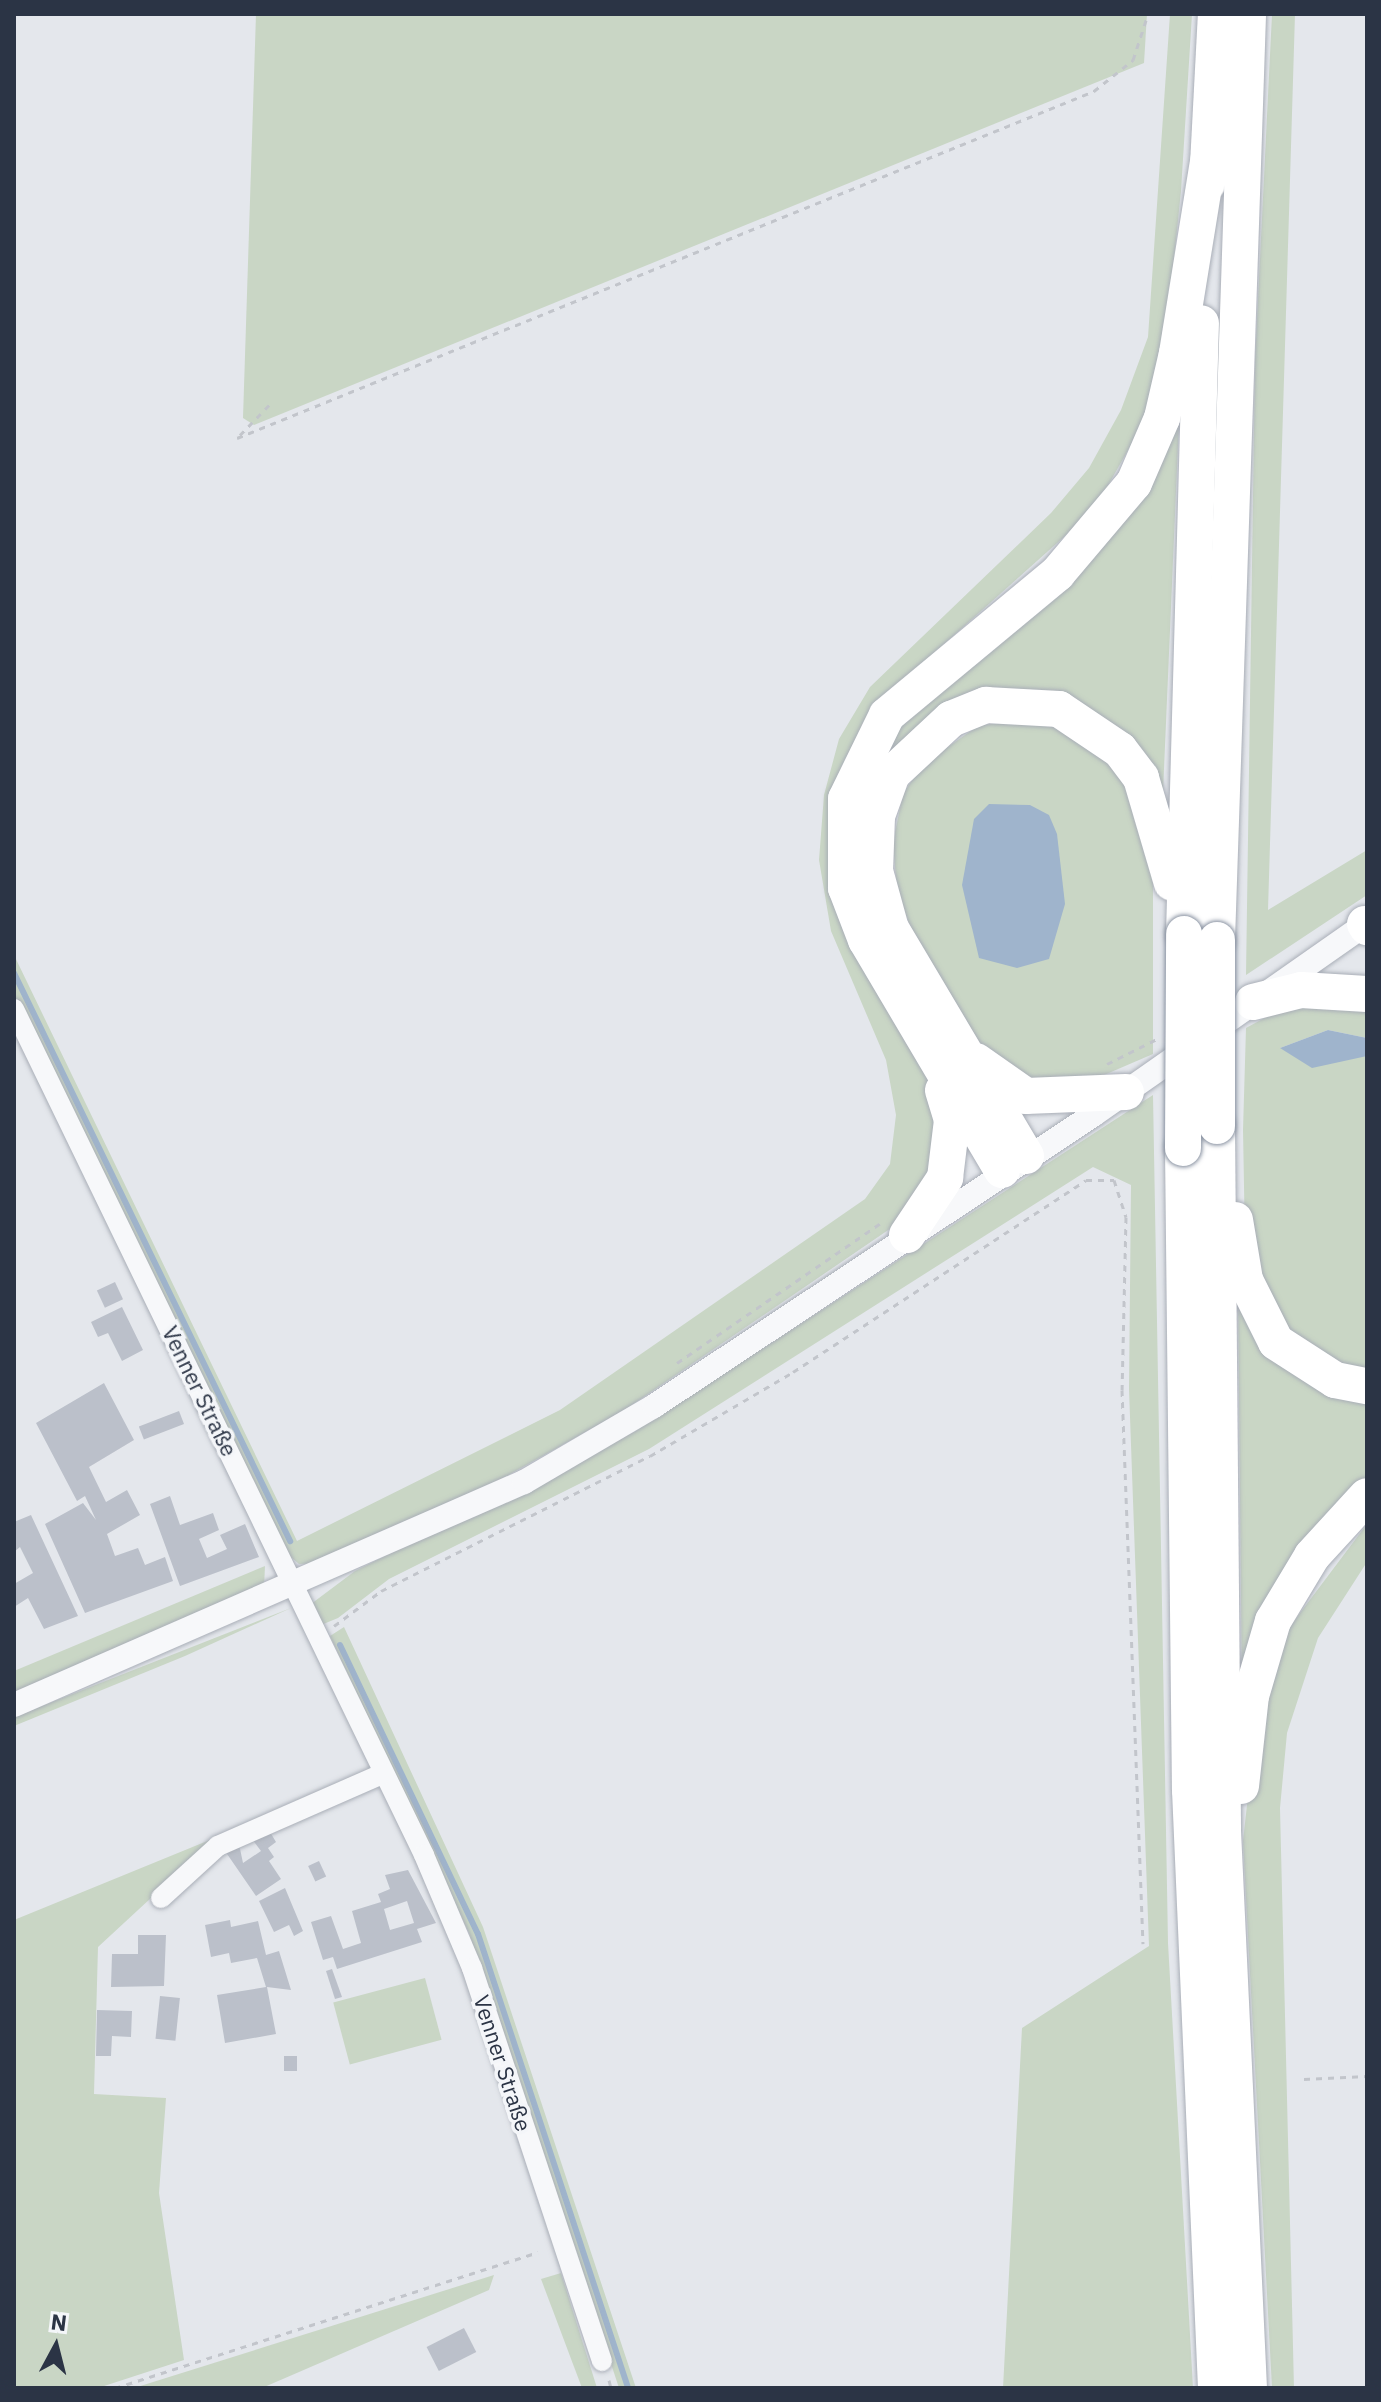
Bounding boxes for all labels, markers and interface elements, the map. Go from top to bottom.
street label: Venner Straße [157,1322,243,1460]
street label: Venner Straße [469,1992,537,2134]
north arrow [16,2306,96,2386]
text: N [49,2306,69,2337]

